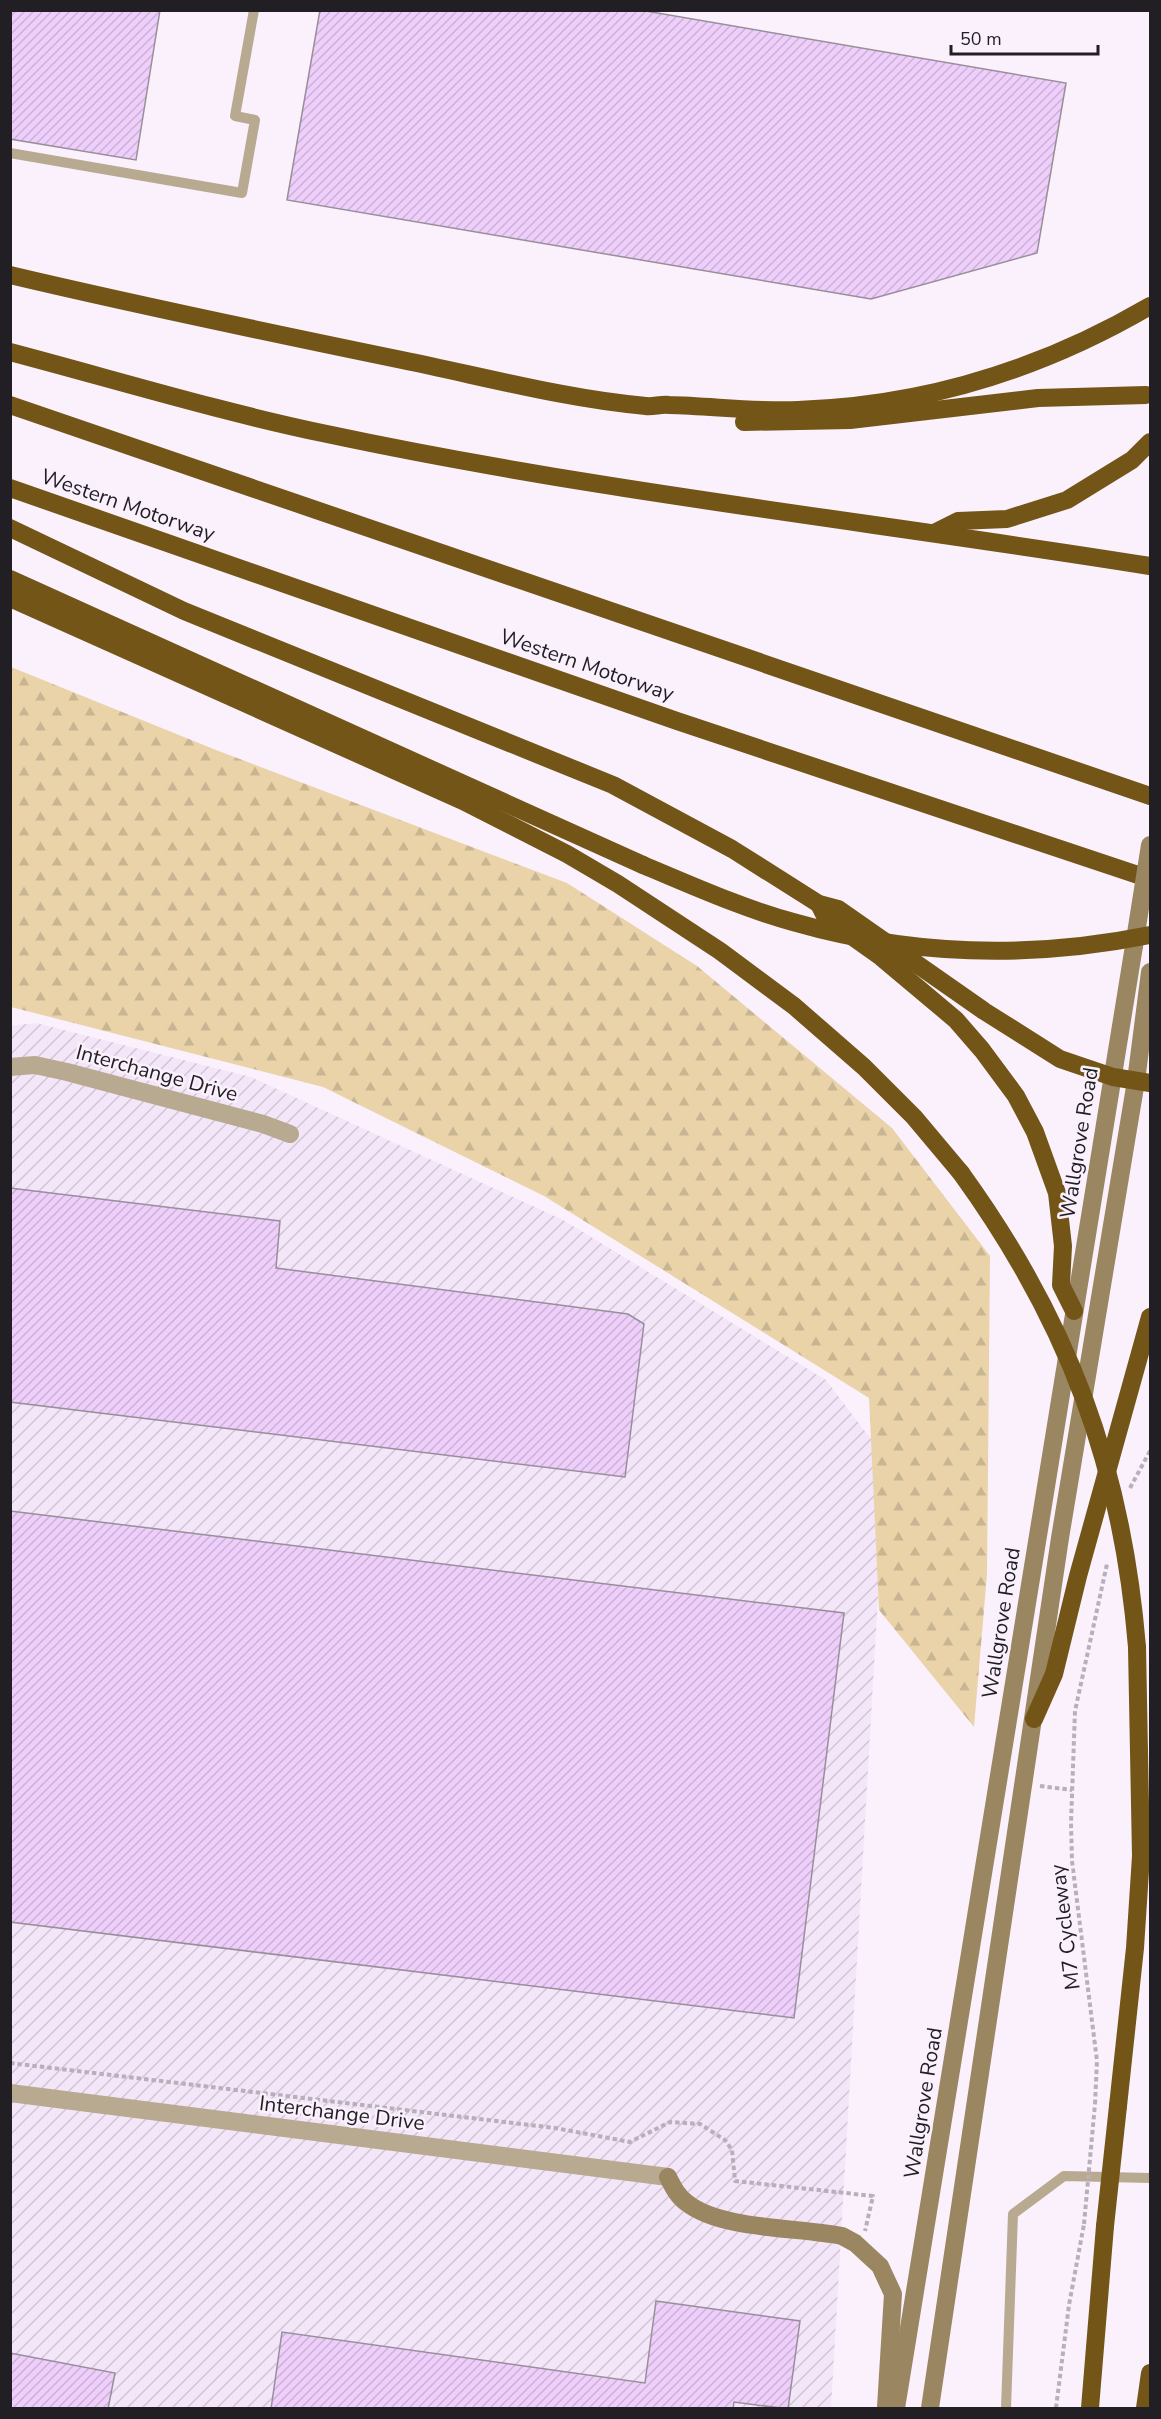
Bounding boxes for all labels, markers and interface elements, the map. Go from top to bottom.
scale bar [951,18,1098,56]
text: 50 m [960,27,1002,51]
street label: Western Motorway [37,462,219,548]
street label: Western Motorway [496,622,678,708]
street label: Interchange Drive [73,1038,241,1108]
street label: Wallgrove Road [1053,1065,1105,1221]
street label: Wallgrove Road [975,1545,1027,1701]
street label: M7 Cycleway [1043,1862,1087,1991]
street label: Wallgrove Road [897,2025,949,2181]
street label: Interchange Drive [258,2089,426,2137]

